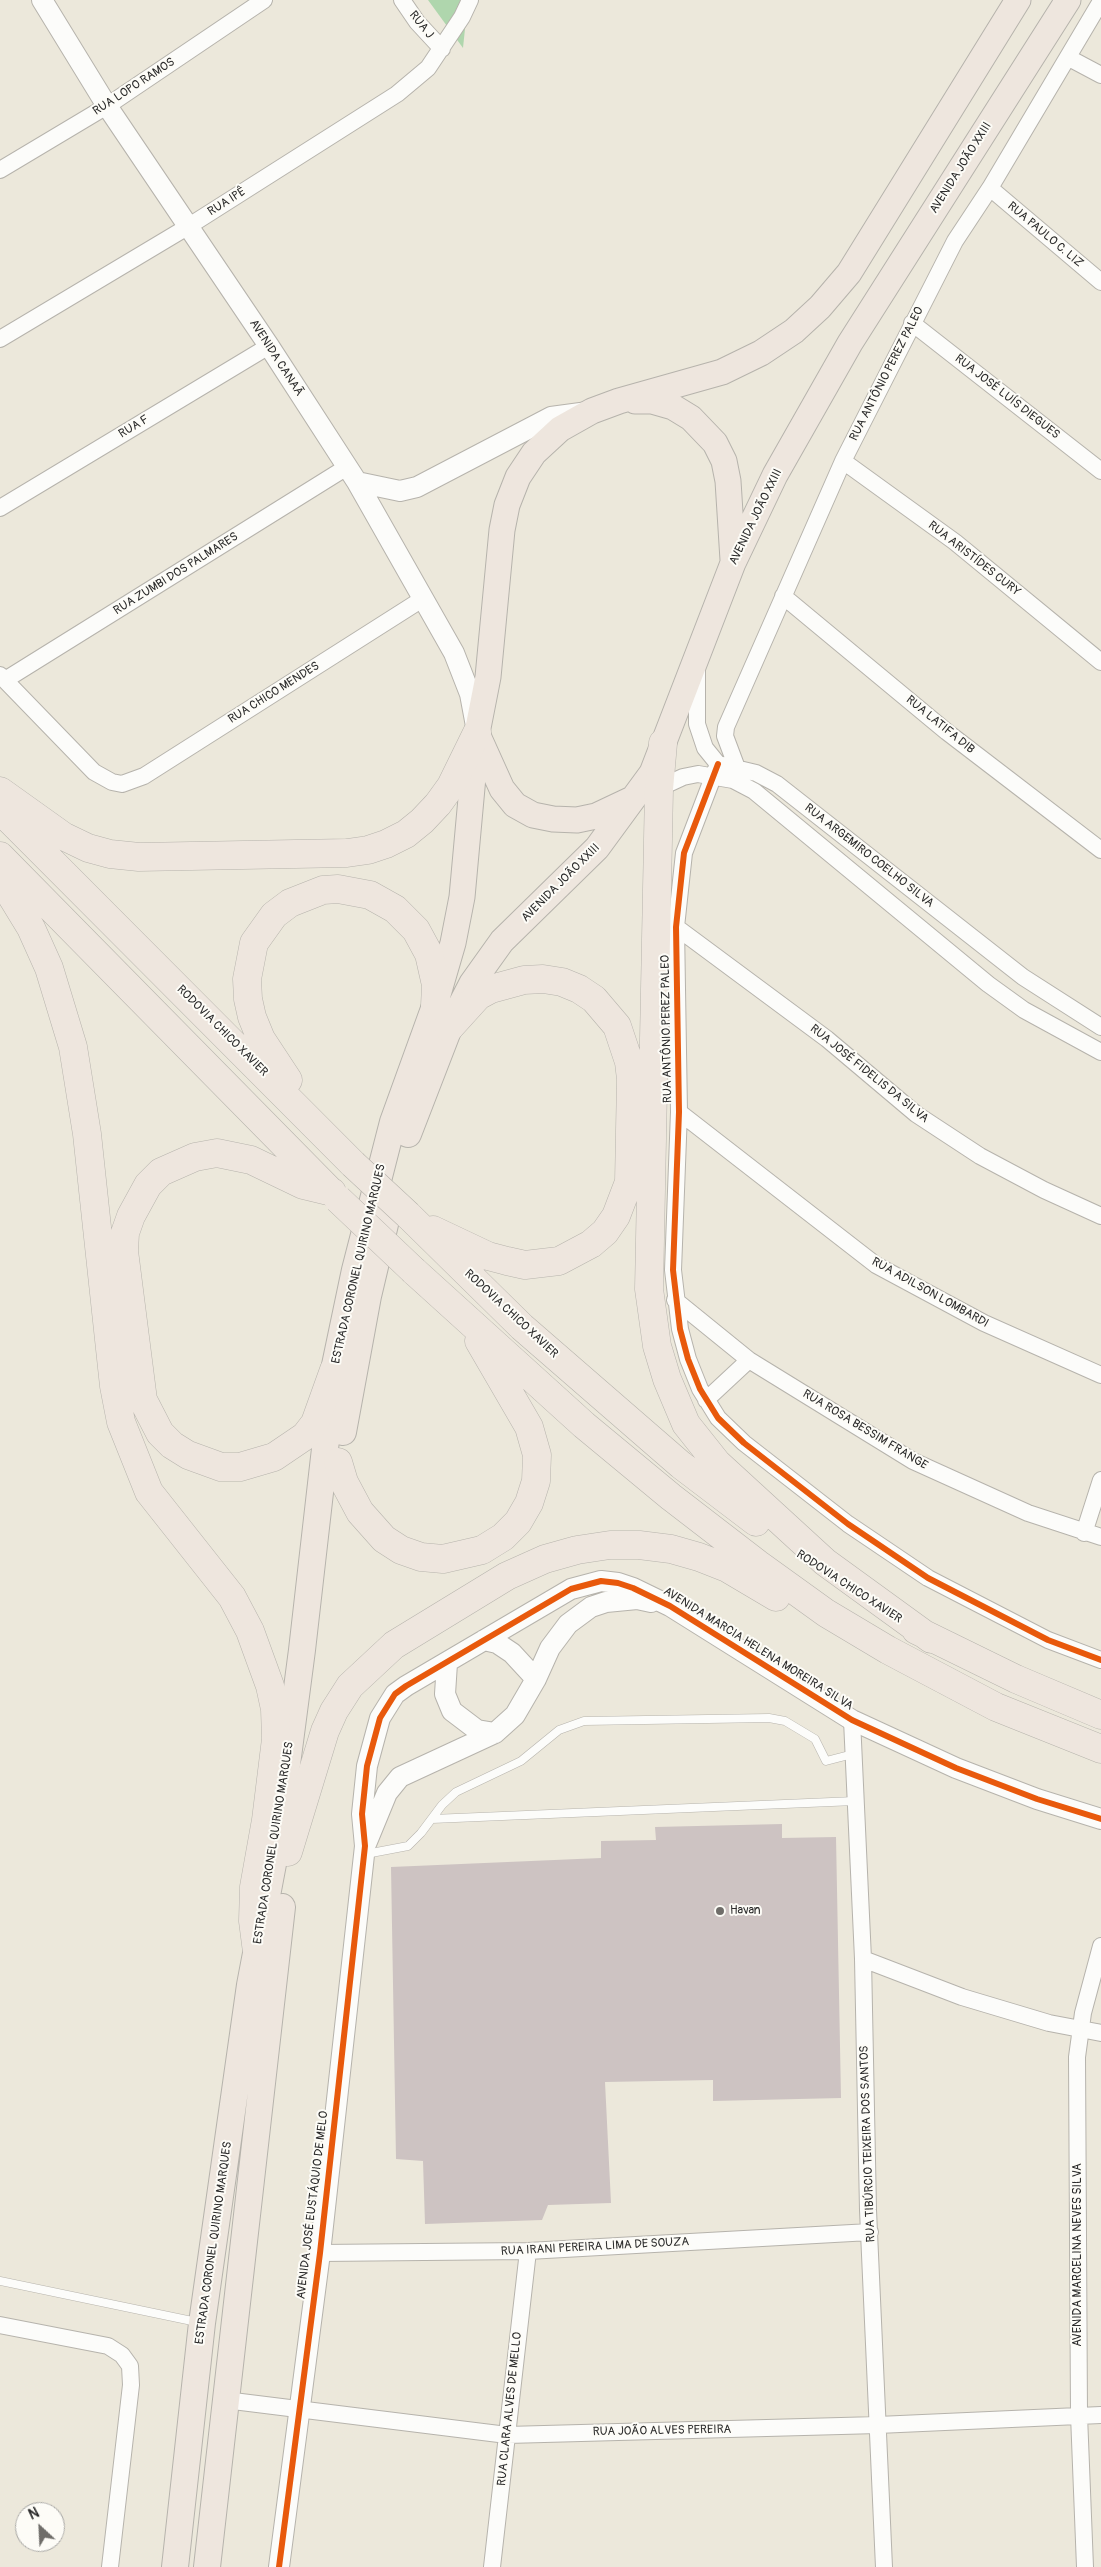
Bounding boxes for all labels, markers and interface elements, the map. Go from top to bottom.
street label: RUA J [406,8,436,42]
street label: RUA LOPO RAMOS [90,55,178,119]
street label: AVENIDA JOÃO XXIII [927,120,995,216]
street label: RUA IPÊ [205,185,249,219]
street label: RUA PAULO C. LIZ [1004,199,1086,271]
street label: RUA ANTÔNIO PEREZ PALEO [847,305,927,443]
street label: AVENIDA CANAÃ [246,317,306,399]
street label: RUA JOSÉ LUÍS DIEGUES [952,352,1062,442]
street label: RUA F [116,412,152,442]
street label: AVENIDA JOÃO XXIII [727,467,785,567]
street label: RUA ARISTÍDES CURY [925,519,1023,599]
street label: RUA ZUMBI DOS PALMARES [111,530,241,618]
street label: RUA CHICO MENDES [226,659,322,727]
street label: RUA LATIFA DIB [903,693,977,757]
street label: RUA ARGEMIRO COELHO SILVA [802,801,936,911]
street label: AVENIDA JOÃO XXIII [519,841,603,925]
street label: RUA ANTÔNIO PEREZ PALEO [659,955,675,1103]
street label: RODOVIA CHICO XAVIER [173,982,271,1080]
street label: RUA JOSÉ FIDELIS DA SILVA [807,1022,931,1126]
street label: ESTRADA CORONEL QUIRINO MARQUES [329,1163,389,1365]
street label: RUA ADILSON LOMBARDI [869,1255,991,1331]
street label: RODOVIA CHICO XAVIER [461,1267,561,1361]
street label: RUA ROSA BESSIM FRANGE [800,1387,930,1473]
street label: RODOVIA CHICO XAVIER [794,1547,904,1627]
street label: AVENIDA MARCIA HELENA MOREIRA SILVA [661,1584,855,1714]
street label: ESTRADA CORONEL QUIRINO MARQUES [251,1741,297,1945]
place label: Havan [730,1904,761,1918]
marker: Havan [714,1905,726,1917]
street label: RUA TIBÚRCIO TEIXEIRA DOS SANTOS [857,2045,879,2243]
street label: AVENIDA JOSÉ EUSTÁQUIO DE MELO [294,2110,332,2300]
street label: ESTRADA CORONEL QUIRINO MARQUES [193,2141,235,2345]
street label: AVENIDA MARCELINA NEVES SILVA [1071,2163,1085,2347]
street label: RUA IRANI PEREIRA LIMA DE SOUZA [501,2235,689,2259]
street label: RUA CLARA ALVES DE MELLO [495,2331,525,2487]
street label: RUA JOÃO ALVES PEREIRA [593,2423,731,2439]
north arrow [15,2502,65,2552]
text: N [26,2504,42,2524]

